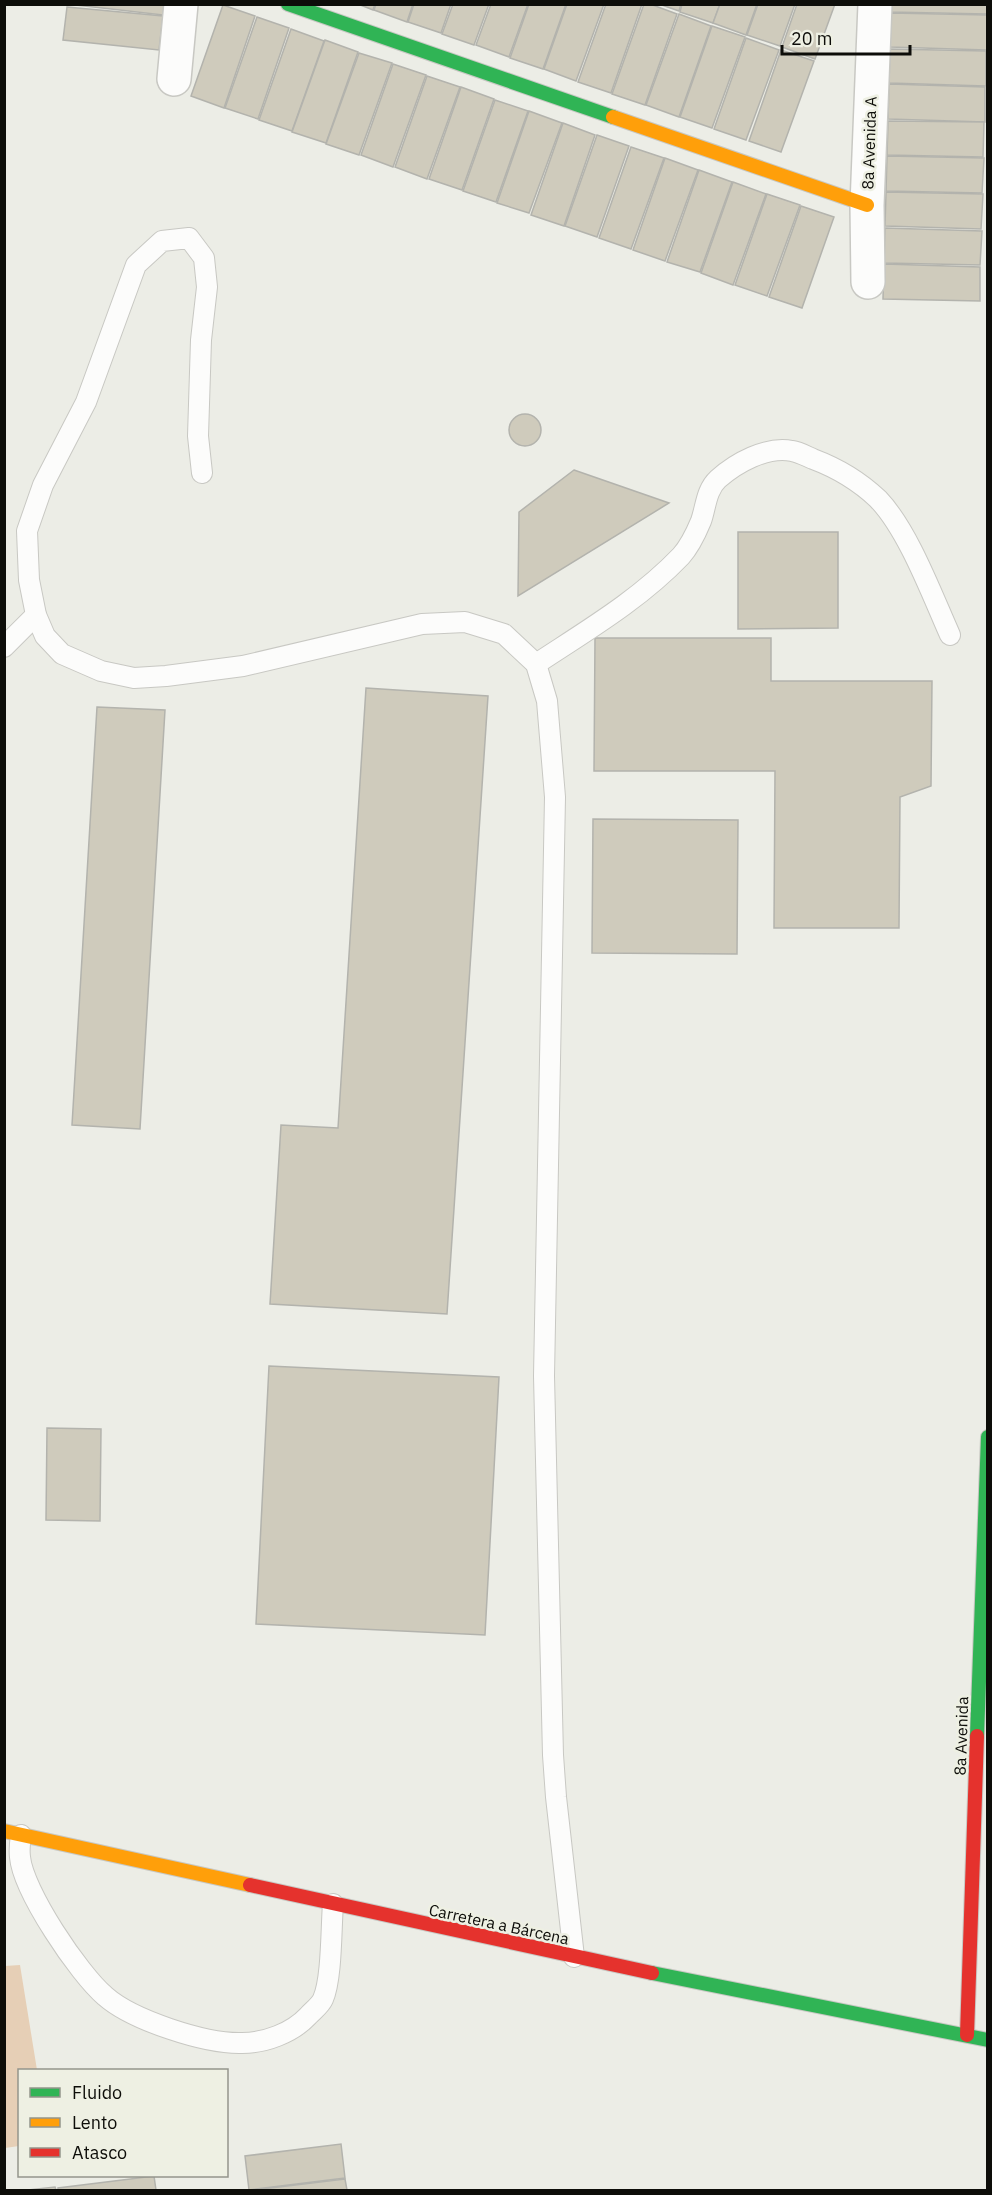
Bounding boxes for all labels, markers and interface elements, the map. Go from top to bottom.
scale bar [782,18,910,56]
text: 20 m [791,27,833,50]
street label: 8a Avenida A [857,96,881,190]
street label: 8a Avenida [950,1696,972,1776]
street label: Carretera a Bárcena [427,1899,571,1949]
legend [18,2069,228,2177]
text: Fluido [72,2081,122,2104]
text: Lento [72,2111,117,2134]
text: Atasco [72,2141,127,2164]

